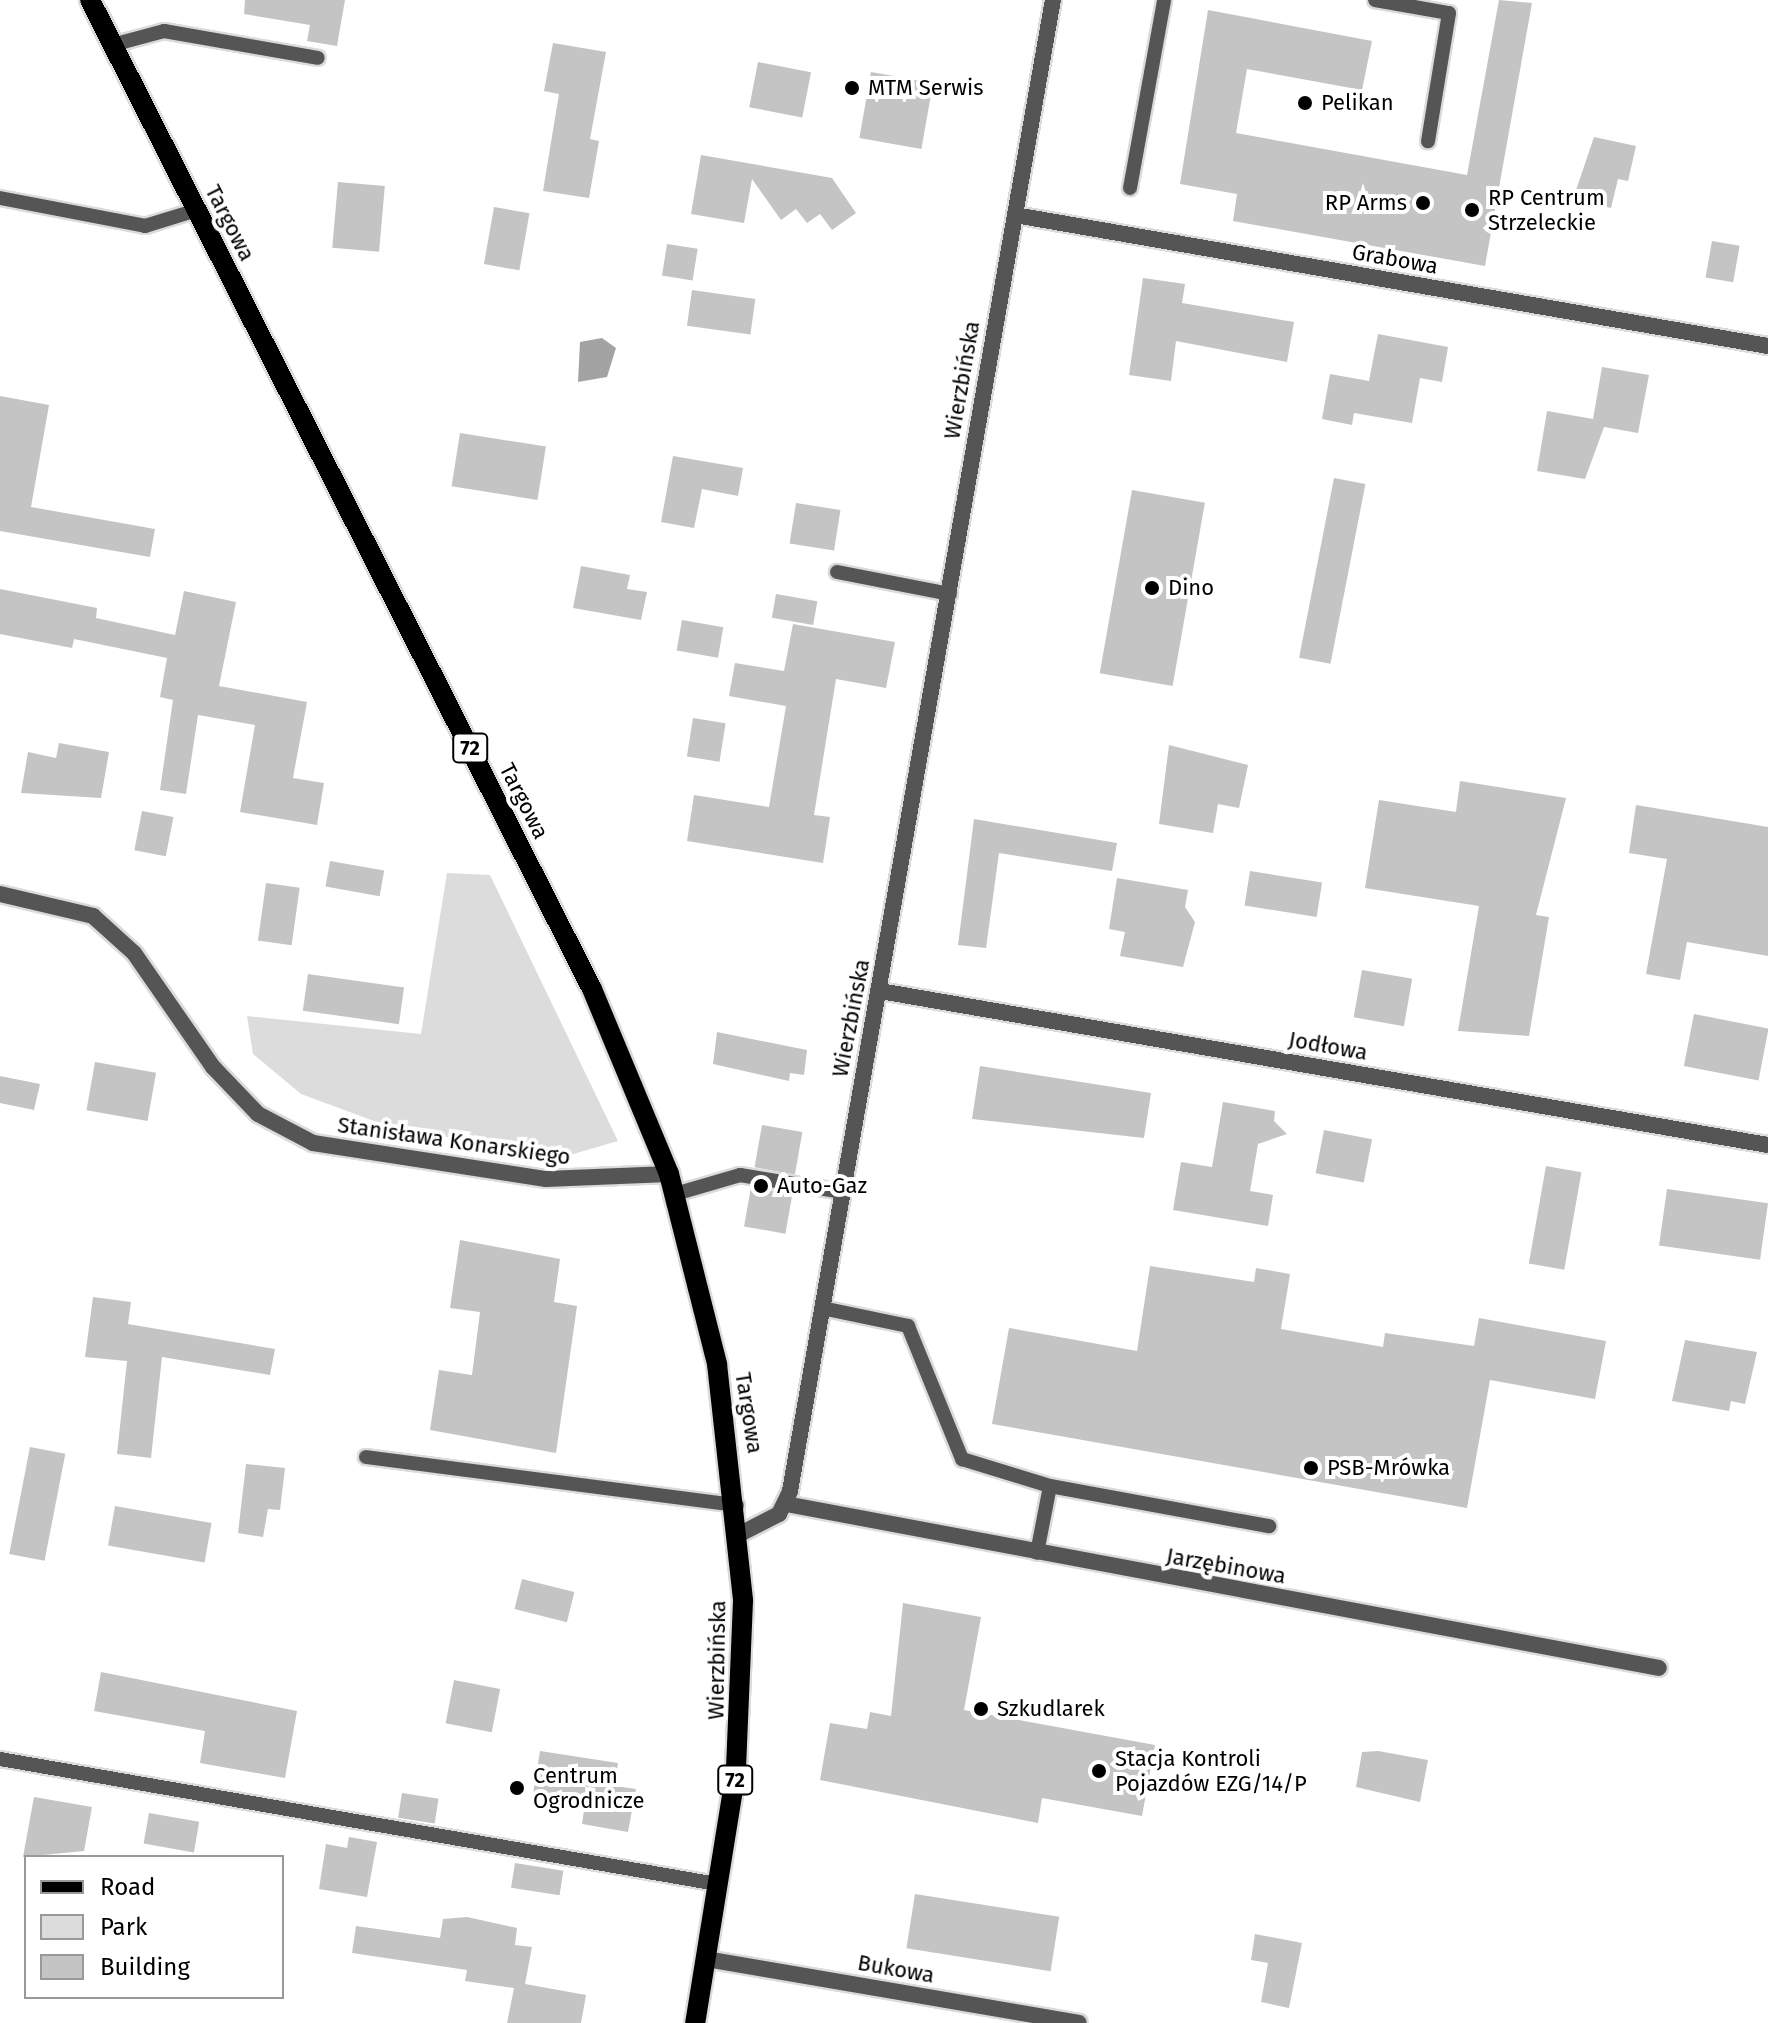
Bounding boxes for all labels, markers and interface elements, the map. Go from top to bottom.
place label: MTM Serwis [868,75,983,101]
marker: MTM Serwis [843,79,861,97]
place label: Pelikan [1321,90,1394,116]
marker: Pelikan [1296,94,1314,112]
street label: Targowa [200,181,260,265]
place label: RP Centrum Strzeleckie [1488,184,1605,236]
place label: RP Arms [1325,190,1407,216]
marker: RP Arms [1414,194,1432,212]
marker: RP Centrum Strzeleckie [1463,201,1481,219]
street label: Grabowa [1350,238,1440,280]
street label: Wierzbińska [939,319,985,441]
place label: Dino [1168,575,1214,601]
marker: Dino [1143,579,1161,597]
road number: 72 [452,732,488,764]
street label: Targowa [494,759,554,843]
street label: Wierzbińska [827,957,875,1079]
street label: Jodłowa [1286,1026,1370,1066]
street label: Stanisława Konarskiego [336,1112,572,1170]
place label: Auto-Gaz [777,1173,867,1199]
marker: Auto-Gaz [752,1177,770,1195]
street label: Targowa [730,1371,768,1455]
place label: PSB-Mrówka [1327,1455,1450,1481]
marker: PSB-Mrówka [1302,1459,1320,1477]
street label: Jarzębinowa [1164,1543,1288,1589]
street label: Wierzbińska [703,1600,731,1720]
place label: Szkudlarek [997,1696,1105,1722]
marker: Szkudlarek [972,1700,990,1718]
place label: Stacja Kontroli Pojazdów EZG/14/P [1115,1745,1307,1796]
place label: Centrum Ogrodnicze [533,1762,645,1814]
marker: Stacja Kontroli Pojazdów EZG/14/P [1090,1762,1108,1780]
road number: 72 [717,1764,753,1796]
marker: Centrum Ogrodnicze [508,1779,526,1797]
legend [24,1855,284,1999]
text: Road [100,1873,155,1901]
text: Park [100,1913,147,1941]
street label: Bukowa [856,1949,936,1989]
text: Building [100,1953,190,1981]

